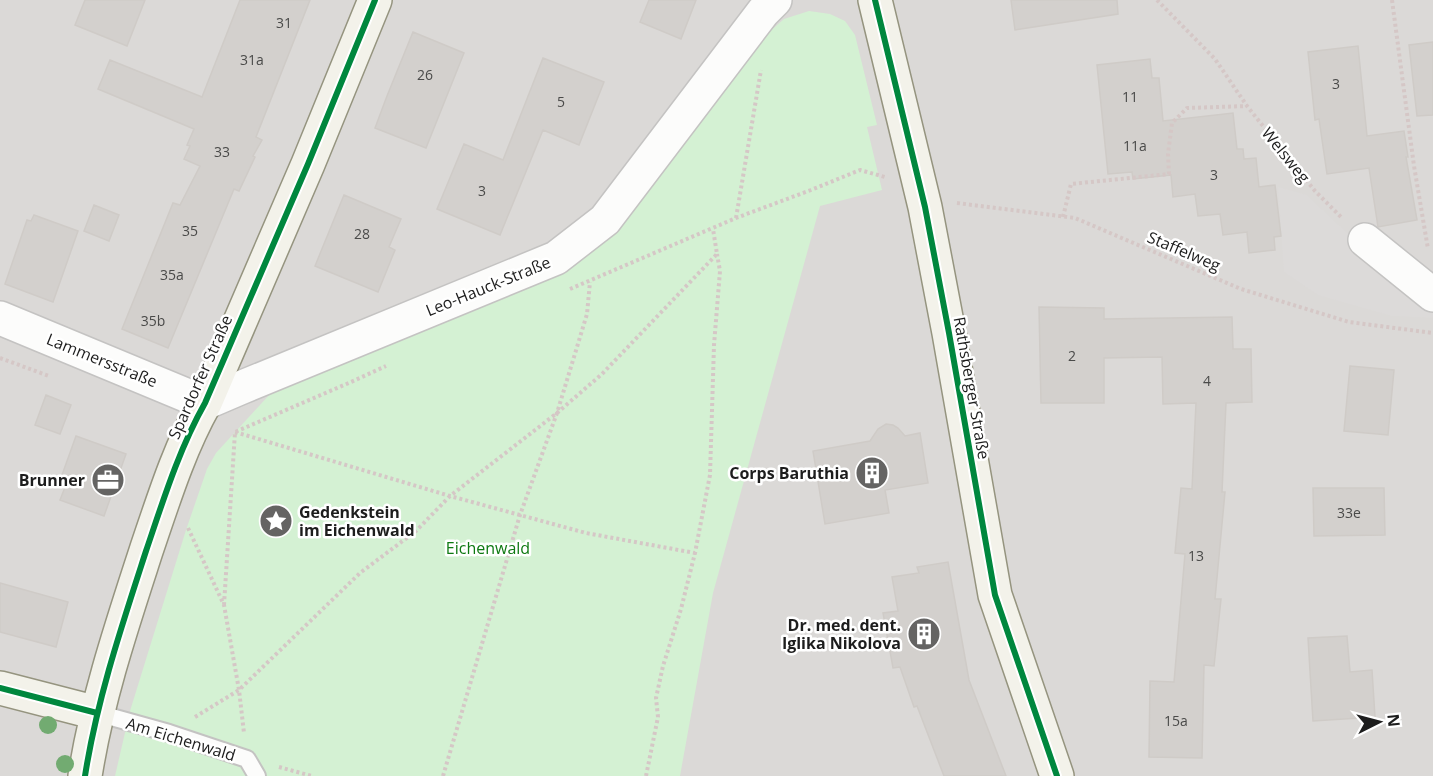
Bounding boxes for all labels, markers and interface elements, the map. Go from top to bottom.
house number: 31 [276,13,292,32]
house number: 31a [240,50,264,69]
house number: 26 [417,65,433,84]
house number: 3 [1332,74,1340,93]
house number: 11 [1122,87,1138,106]
house number: 5 [557,92,565,111]
street label: Welsweg [1257,123,1315,188]
house number: 11a [1123,136,1147,155]
house number: 33 [214,142,230,161]
house number: 3 [1210,165,1218,184]
house number: 3 [478,181,486,200]
house number: 35 [182,221,198,240]
house number: 28 [354,224,370,243]
street label: Staffelweg [1144,226,1224,276]
street label: Leo-Hauck-Straße [422,251,554,321]
house number: 35a [160,265,184,284]
house number: 35b [141,311,165,330]
street label: Spardorfer Straße [163,311,237,443]
street label: Rathsberger Straße [949,315,995,461]
street label: Lammersstraße [43,328,161,392]
house number: 2 [1068,346,1076,365]
house number: 4 [1203,371,1211,390]
building icon: Corps Baruthia [854,455,890,491]
office icon: Brunner [90,462,126,498]
place label: Corps Baruthia [729,462,849,484]
place label: Brunner [19,469,85,491]
place label: Gedenkstein im Eichenwald [299,501,415,541]
place icon: Gedenkstein im Eichenwald [258,503,294,539]
house number: 33e [1337,503,1361,522]
park label: Eichenwald [446,537,530,559]
house number: 13 [1188,546,1204,565]
place label: Dr. med. dent. Iglika Nikolova [782,614,901,654]
building icon: Dr. med. dent. Iglika Nikolova [906,616,942,652]
north arrow [1349,692,1409,752]
house number: 15a [1164,711,1188,730]
street label: Am Eichenwald [124,712,238,766]
text: N [1382,713,1406,728]

